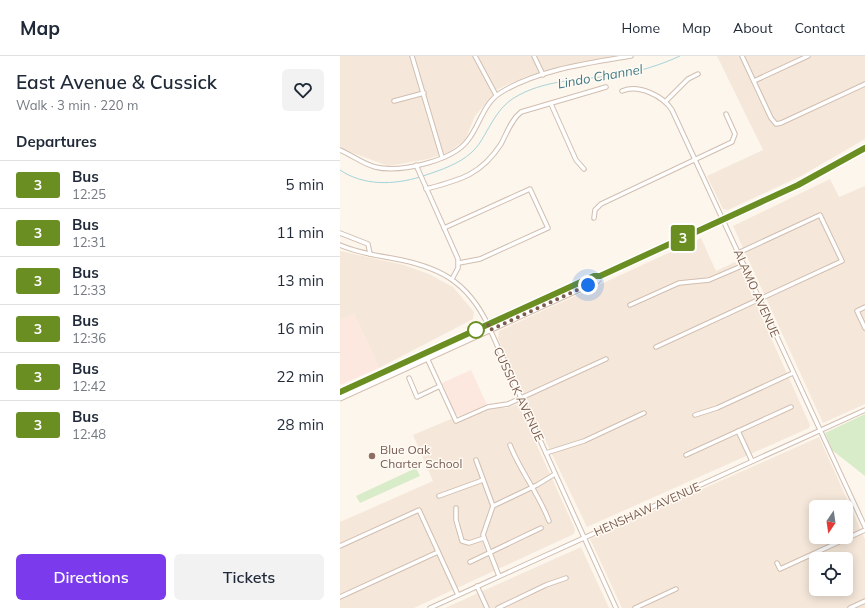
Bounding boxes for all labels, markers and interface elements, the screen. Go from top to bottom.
text: Map [20,16,60,40]
text: Home [621,19,660,37]
text: Map [682,19,711,37]
text: About [733,19,773,37]
text: Contact [795,19,845,37]
water label: Lindo Channel [556,60,645,91]
button: heart [282,69,324,111]
text: East Avenue & Cussick [16,70,217,94]
text: Walk · 3 min · 220 m [16,97,138,113]
text: Departures [16,132,97,151]
text: Bus [72,167,99,186]
text: 5 min [286,175,324,194]
text: 3 [34,176,42,194]
text: 12:25 [72,186,106,202]
text: Bus [72,215,99,234]
text: 11 min [277,223,324,242]
text: 3 [34,224,42,242]
line badge: 3 [670,225,696,251]
text: 3 [679,229,687,247]
text: 12:31 [72,234,106,250]
street label: ALAMO AVENUE [731,247,783,339]
text: Bus [72,263,99,282]
text: 13 min [277,271,324,290]
text: 3 [34,272,42,290]
your location [578,275,598,295]
text: 12:33 [72,282,106,298]
text: Bus [72,311,99,330]
text: 16 min [277,319,324,338]
text: 3 [34,320,42,338]
unlabelled marker [467,321,485,339]
text: 12:36 [72,330,106,346]
street label: CUSSICK AVENUE [491,344,547,444]
text: Bus [72,359,99,378]
text: 22 min [277,367,324,386]
text: 3 [34,368,42,386]
text: 12:42 [72,378,106,394]
text: Bus [72,407,99,426]
text: 28 min [277,415,324,434]
text: 3 [34,416,42,434]
text: 12:48 [72,426,106,442]
place label: Blue Oak Charter School [380,442,462,471]
marker: Blue Oak Charter School [367,451,377,461]
street label: HENSHAW AVENUE [591,479,703,539]
north arrow [809,500,853,544]
map controls [809,500,853,596]
button: locate [809,552,853,596]
button: Directions [16,554,166,600]
button: Tickets [174,554,324,600]

